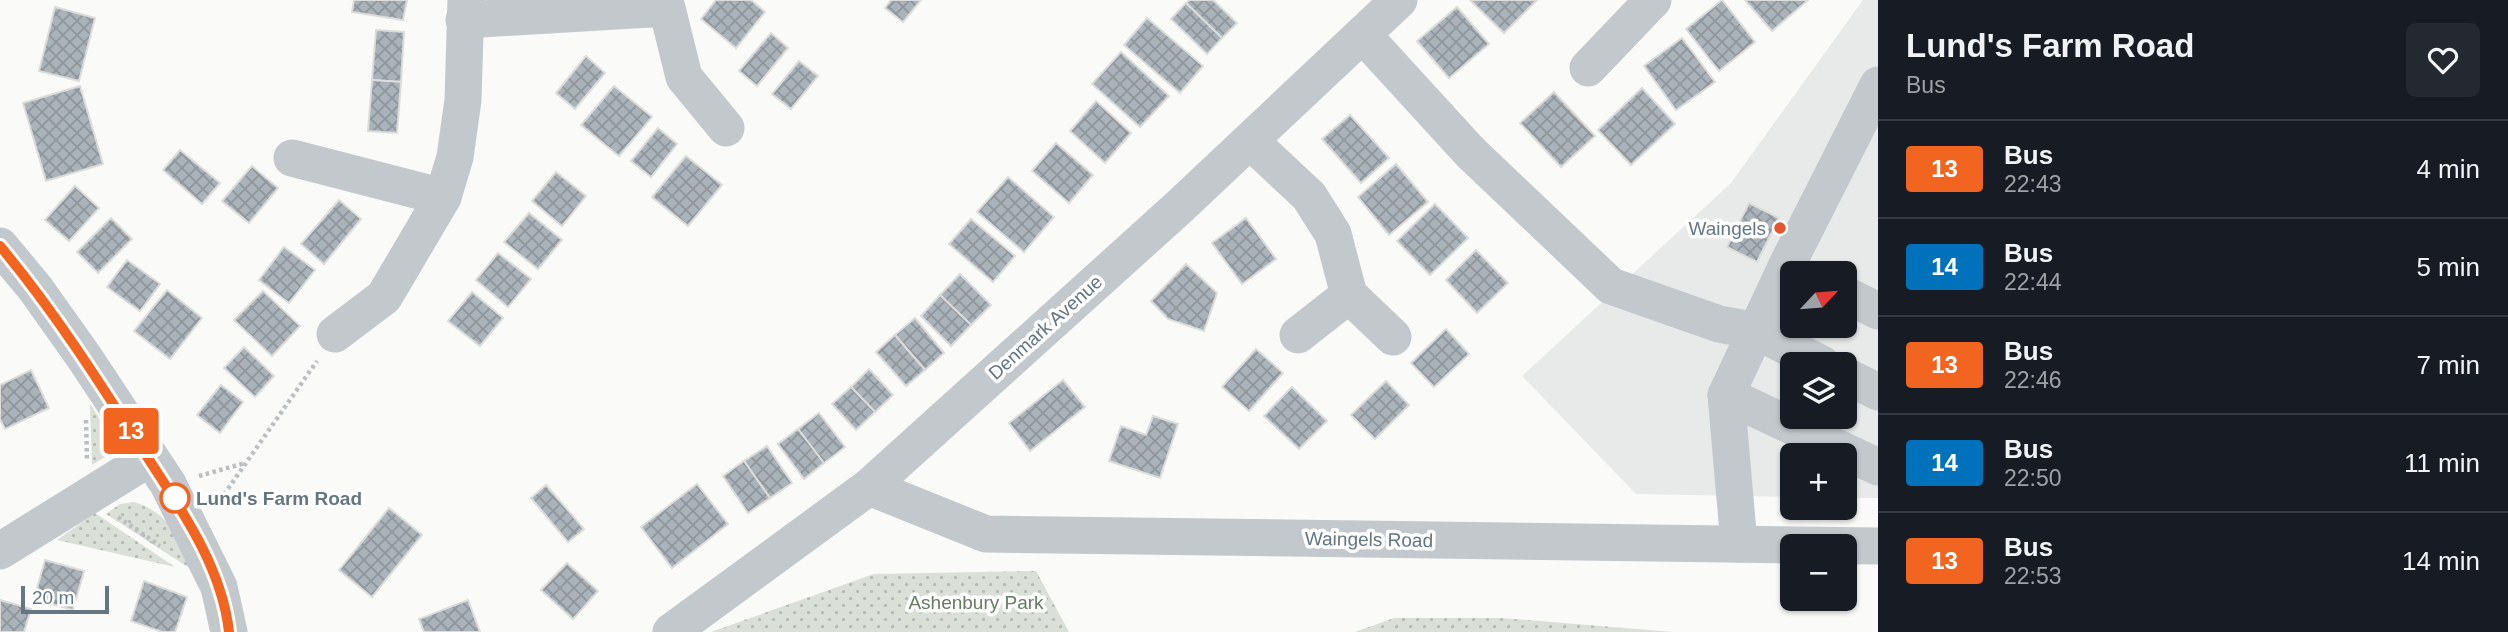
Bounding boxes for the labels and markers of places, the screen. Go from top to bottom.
place label: Waingels [1689,218,1766,239]
marker: Waingels [1772,220,1788,236]
marker: Lund's Farm Road [160,483,190,513]
place label: Lund's Farm Road [196,488,362,509]

